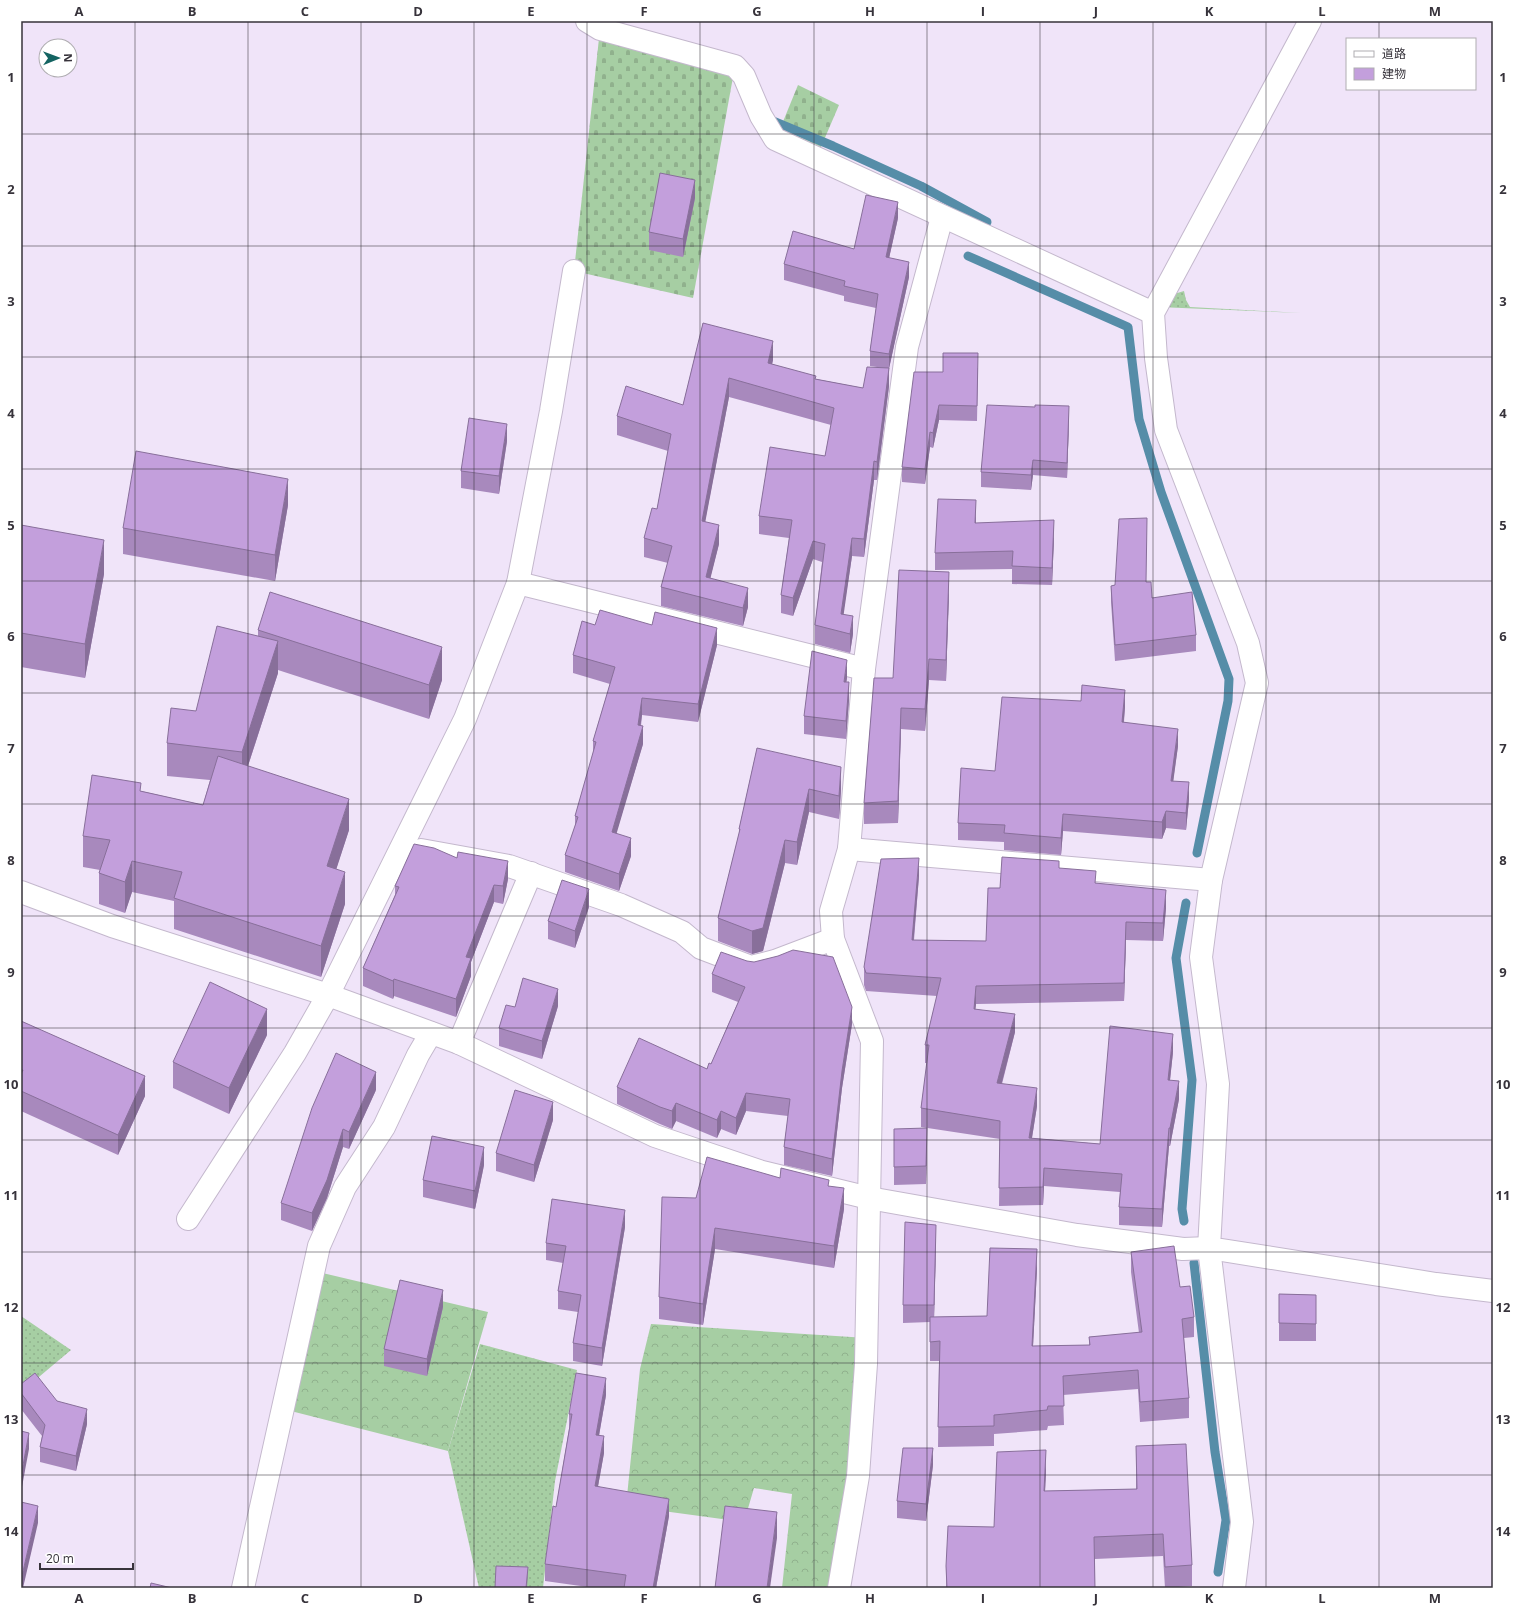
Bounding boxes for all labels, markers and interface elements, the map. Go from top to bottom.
text: A [75,2,84,20]
text: B [188,2,197,20]
text: C [301,2,309,20]
text: D [413,2,423,20]
text: E [527,2,535,20]
text: F [640,2,648,20]
text: G [752,2,762,20]
text: H [865,2,875,20]
text: I [981,2,985,20]
text: J [1093,2,1098,20]
text: K [1205,2,1214,20]
text: L [1318,2,1326,20]
text: M [1429,2,1441,20]
north arrow [38,38,78,78]
legend [1346,38,1476,90]
text: 道路 [1382,45,1406,62]
text: N [61,53,76,62]
text: 建物 [1382,65,1406,82]
text: 1 [7,68,15,86]
text: 1 [1499,68,1507,86]
text: 2 [7,180,15,198]
text: 2 [1499,180,1507,198]
text: 3 [7,292,15,310]
text: 3 [1499,292,1507,310]
text: 4 [7,404,15,422]
text: 4 [1499,404,1507,422]
text: 5 [7,516,15,534]
text: 5 [1499,516,1507,534]
text: 6 [7,627,15,645]
text: 6 [1499,627,1507,645]
text: 7 [7,739,15,757]
text: 7 [1499,739,1507,757]
text: 8 [7,851,15,869]
text: 8 [1499,851,1507,869]
text: 9 [7,963,15,981]
text: 9 [1499,963,1507,981]
text: 10 [4,1075,18,1093]
text: 10 [1496,1075,1510,1093]
text: 11 [4,1186,18,1204]
text: 11 [1496,1186,1510,1204]
text: 12 [4,1298,19,1316]
text: 12 [1496,1298,1511,1316]
text: 13 [4,1410,18,1428]
text: 13 [1496,1410,1510,1428]
text: 14 [4,1522,19,1540]
text: 14 [1496,1522,1511,1540]
scale bar [40,1545,133,1571]
text: 20 m [46,1550,74,1567]
text: A [75,1589,84,1607]
text: B [188,1589,197,1607]
text: C [301,1589,309,1607]
text: D [413,1589,423,1607]
text: E [527,1589,535,1607]
text: F [640,1589,648,1607]
text: G [752,1589,762,1607]
text: H [865,1589,875,1607]
text: I [981,1589,985,1607]
text: J [1093,1589,1098,1607]
text: K [1205,1589,1214,1607]
text: L [1318,1589,1326,1607]
text: M [1429,1589,1441,1607]

